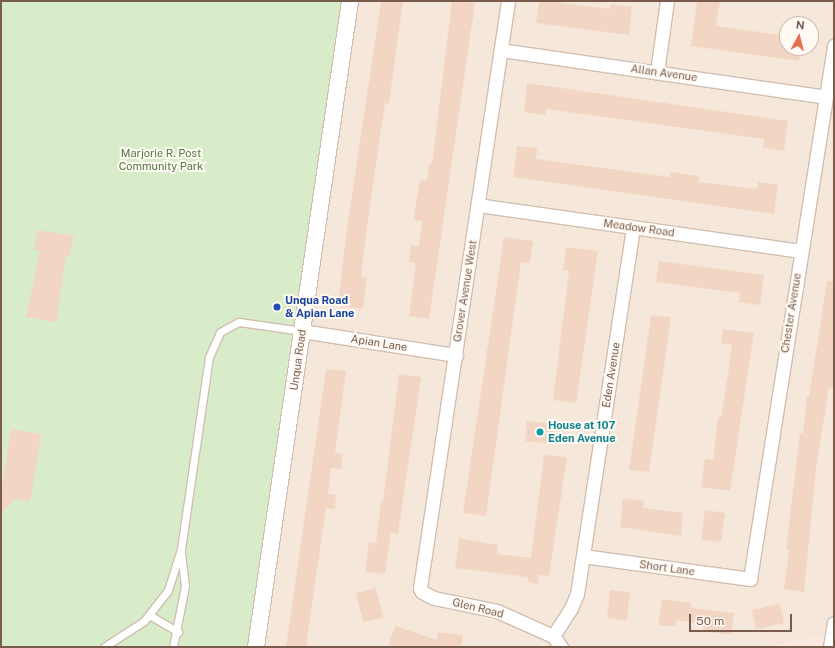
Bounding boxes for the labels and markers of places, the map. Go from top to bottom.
place label: Unqua Road & Apian Lane [285,294,354,320]
marker: Unqua Road & Apian Lane [272,302,282,312]
place label: House at 107 Eden Avenue [548,419,616,445]
marker: House at 107 Eden Avenue [535,427,545,437]

